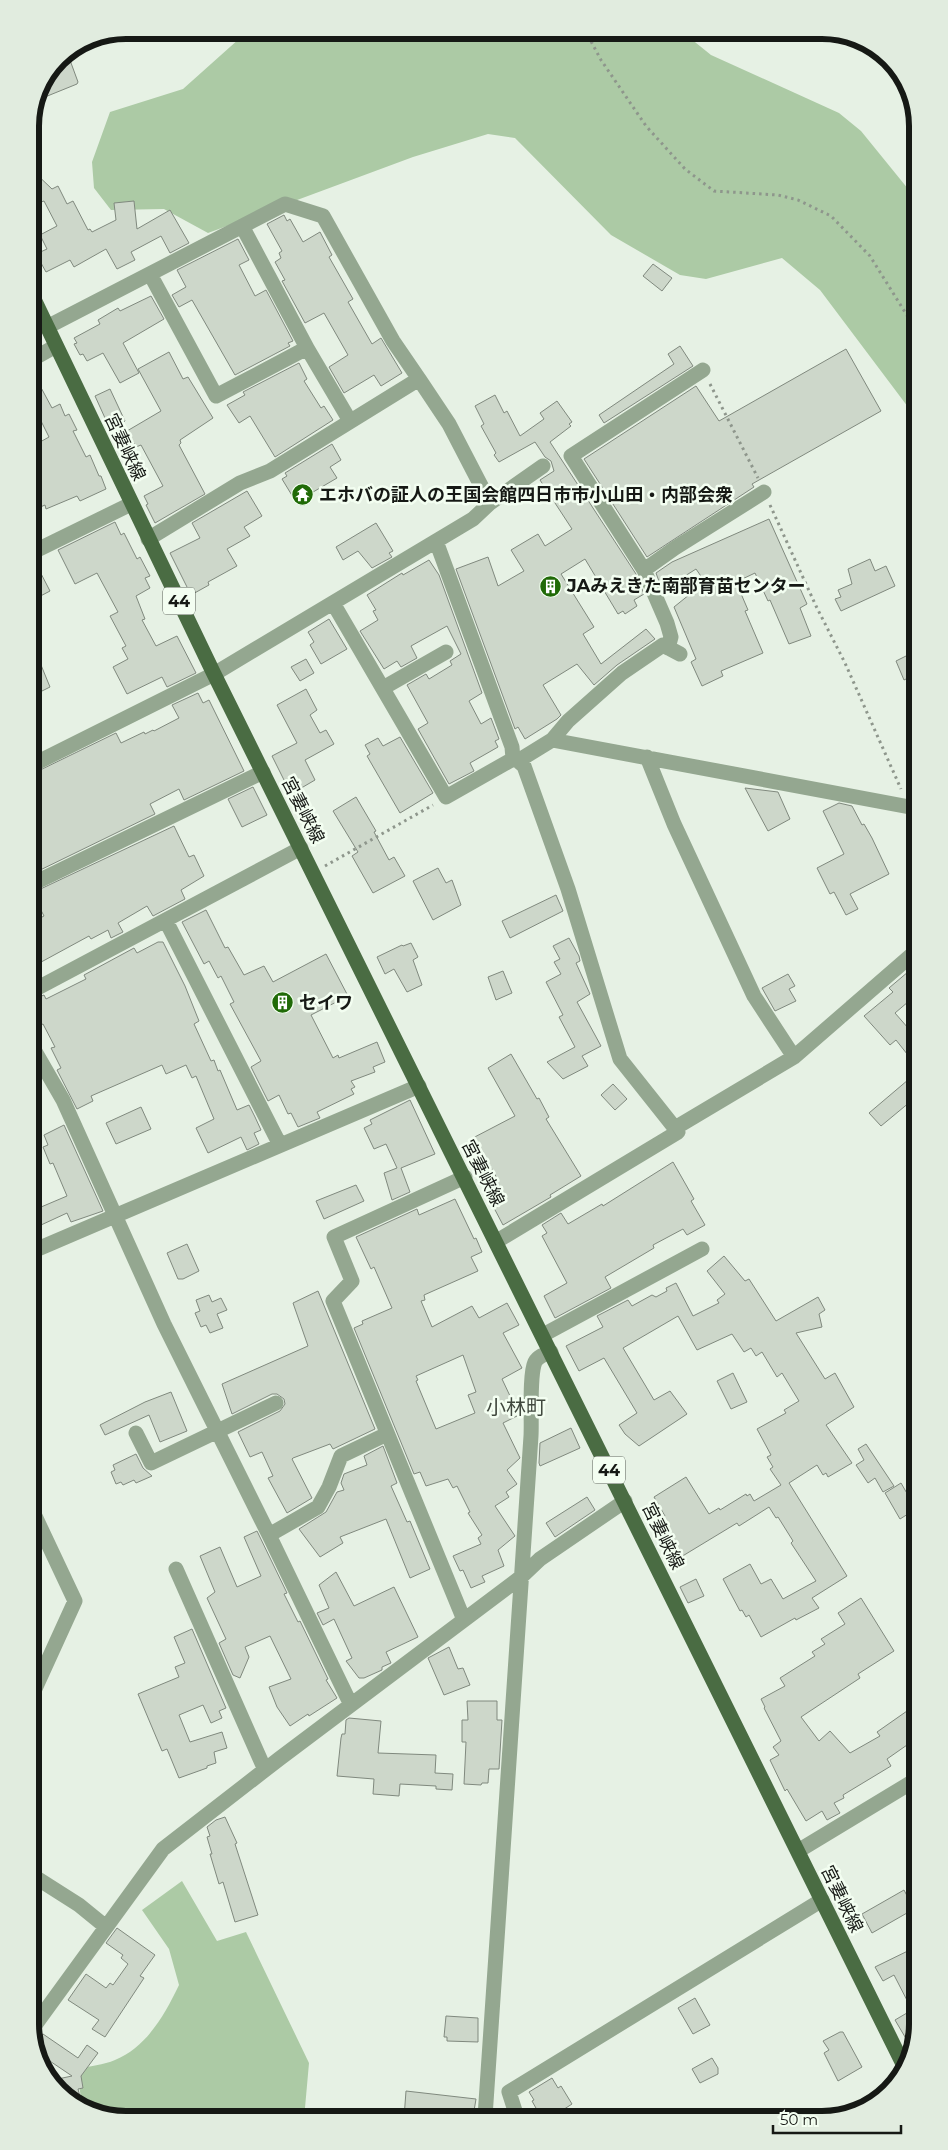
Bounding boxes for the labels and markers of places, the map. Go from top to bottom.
temple icon: エホバの証人の王国会館四日市市小山田・内部会衆 [291,483,315,507]
place label: エホバの証人の王国会館四日市市小山田・内部会衆 [319,484,733,506]
building icon: JAみえきた南部育苗センター [539,574,563,598]
place label: JAみえきた南部育苗センター [566,575,806,597]
building icon: セイワ [271,991,295,1015]
place label: セイワ [299,992,353,1014]

